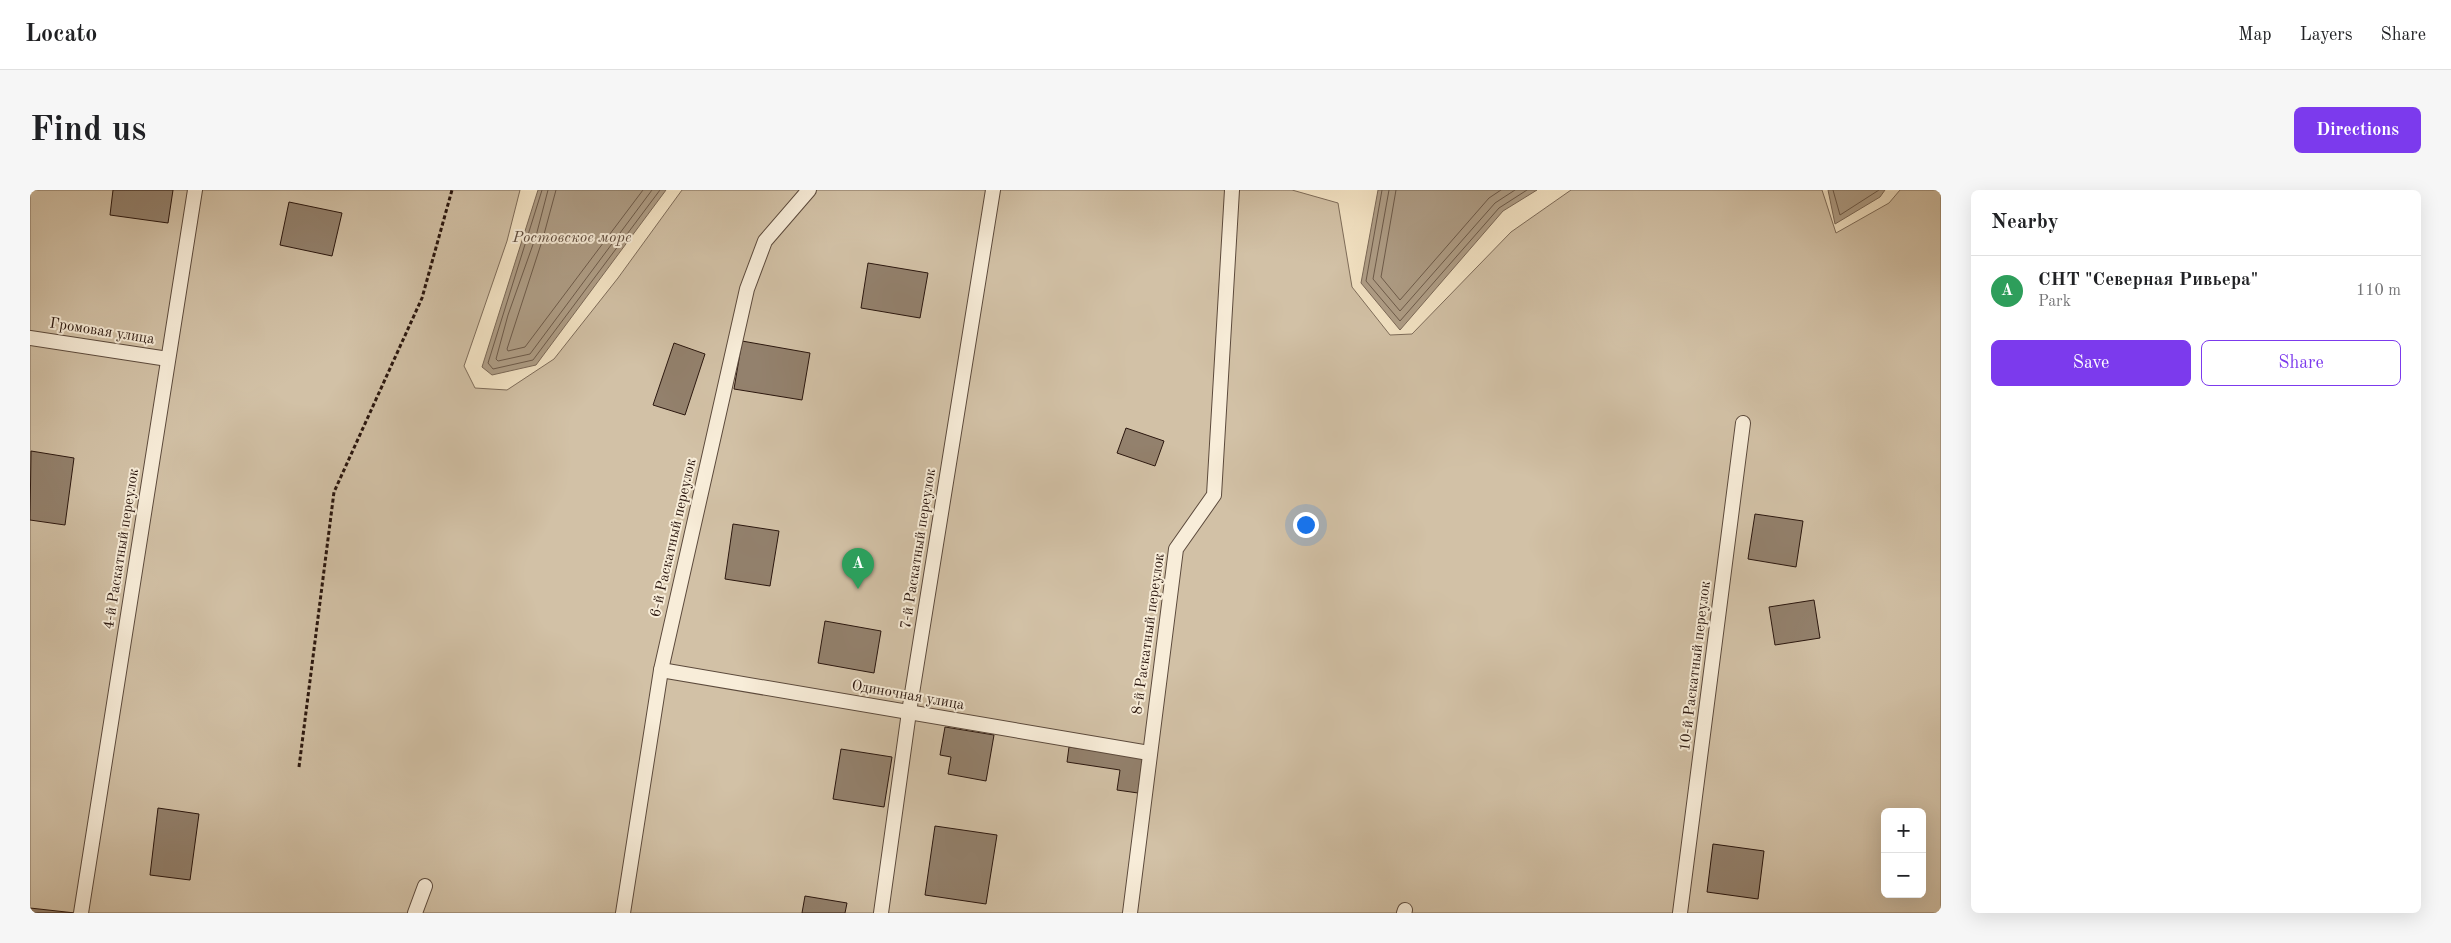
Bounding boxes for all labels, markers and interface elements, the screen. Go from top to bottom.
text: Locato [25,23,97,47]
text: Map [2238,26,2272,44]
text: Layers [2300,26,2352,44]
text: Share [2380,26,2426,44]
button: Directions [2294,107,2421,153]
text: Find us [30,113,146,148]
text: Nearby [1991,212,2059,233]
water label: Ростовское море [511,230,632,246]
text: СНТ "Северная Ривьера" [2038,271,2258,290]
text: A [2001,283,2013,299]
text: 110 m [2356,283,2401,299]
text: Park [2038,294,2071,310]
street label: Громовая улица [48,316,156,348]
button: Save [1991,340,2191,386]
button: Share [2201,340,2401,386]
street label: 6-й Раскатный переулок [648,457,700,619]
street label: 4-й Раскатный переулок [102,467,142,630]
street label: 7-й Раскатный переулок [899,467,939,630]
your location [1293,512,1319,538]
pin: A [842,548,874,589]
street label: 8-й Раскатный переулок [1130,552,1168,716]
street label: 10-й Раскатный переулок [1678,580,1714,752]
street label: Одиночная улица [850,679,966,713]
map controls [1881,808,1926,898]
button: + [1881,808,1926,853]
button: − [1881,853,1926,898]

